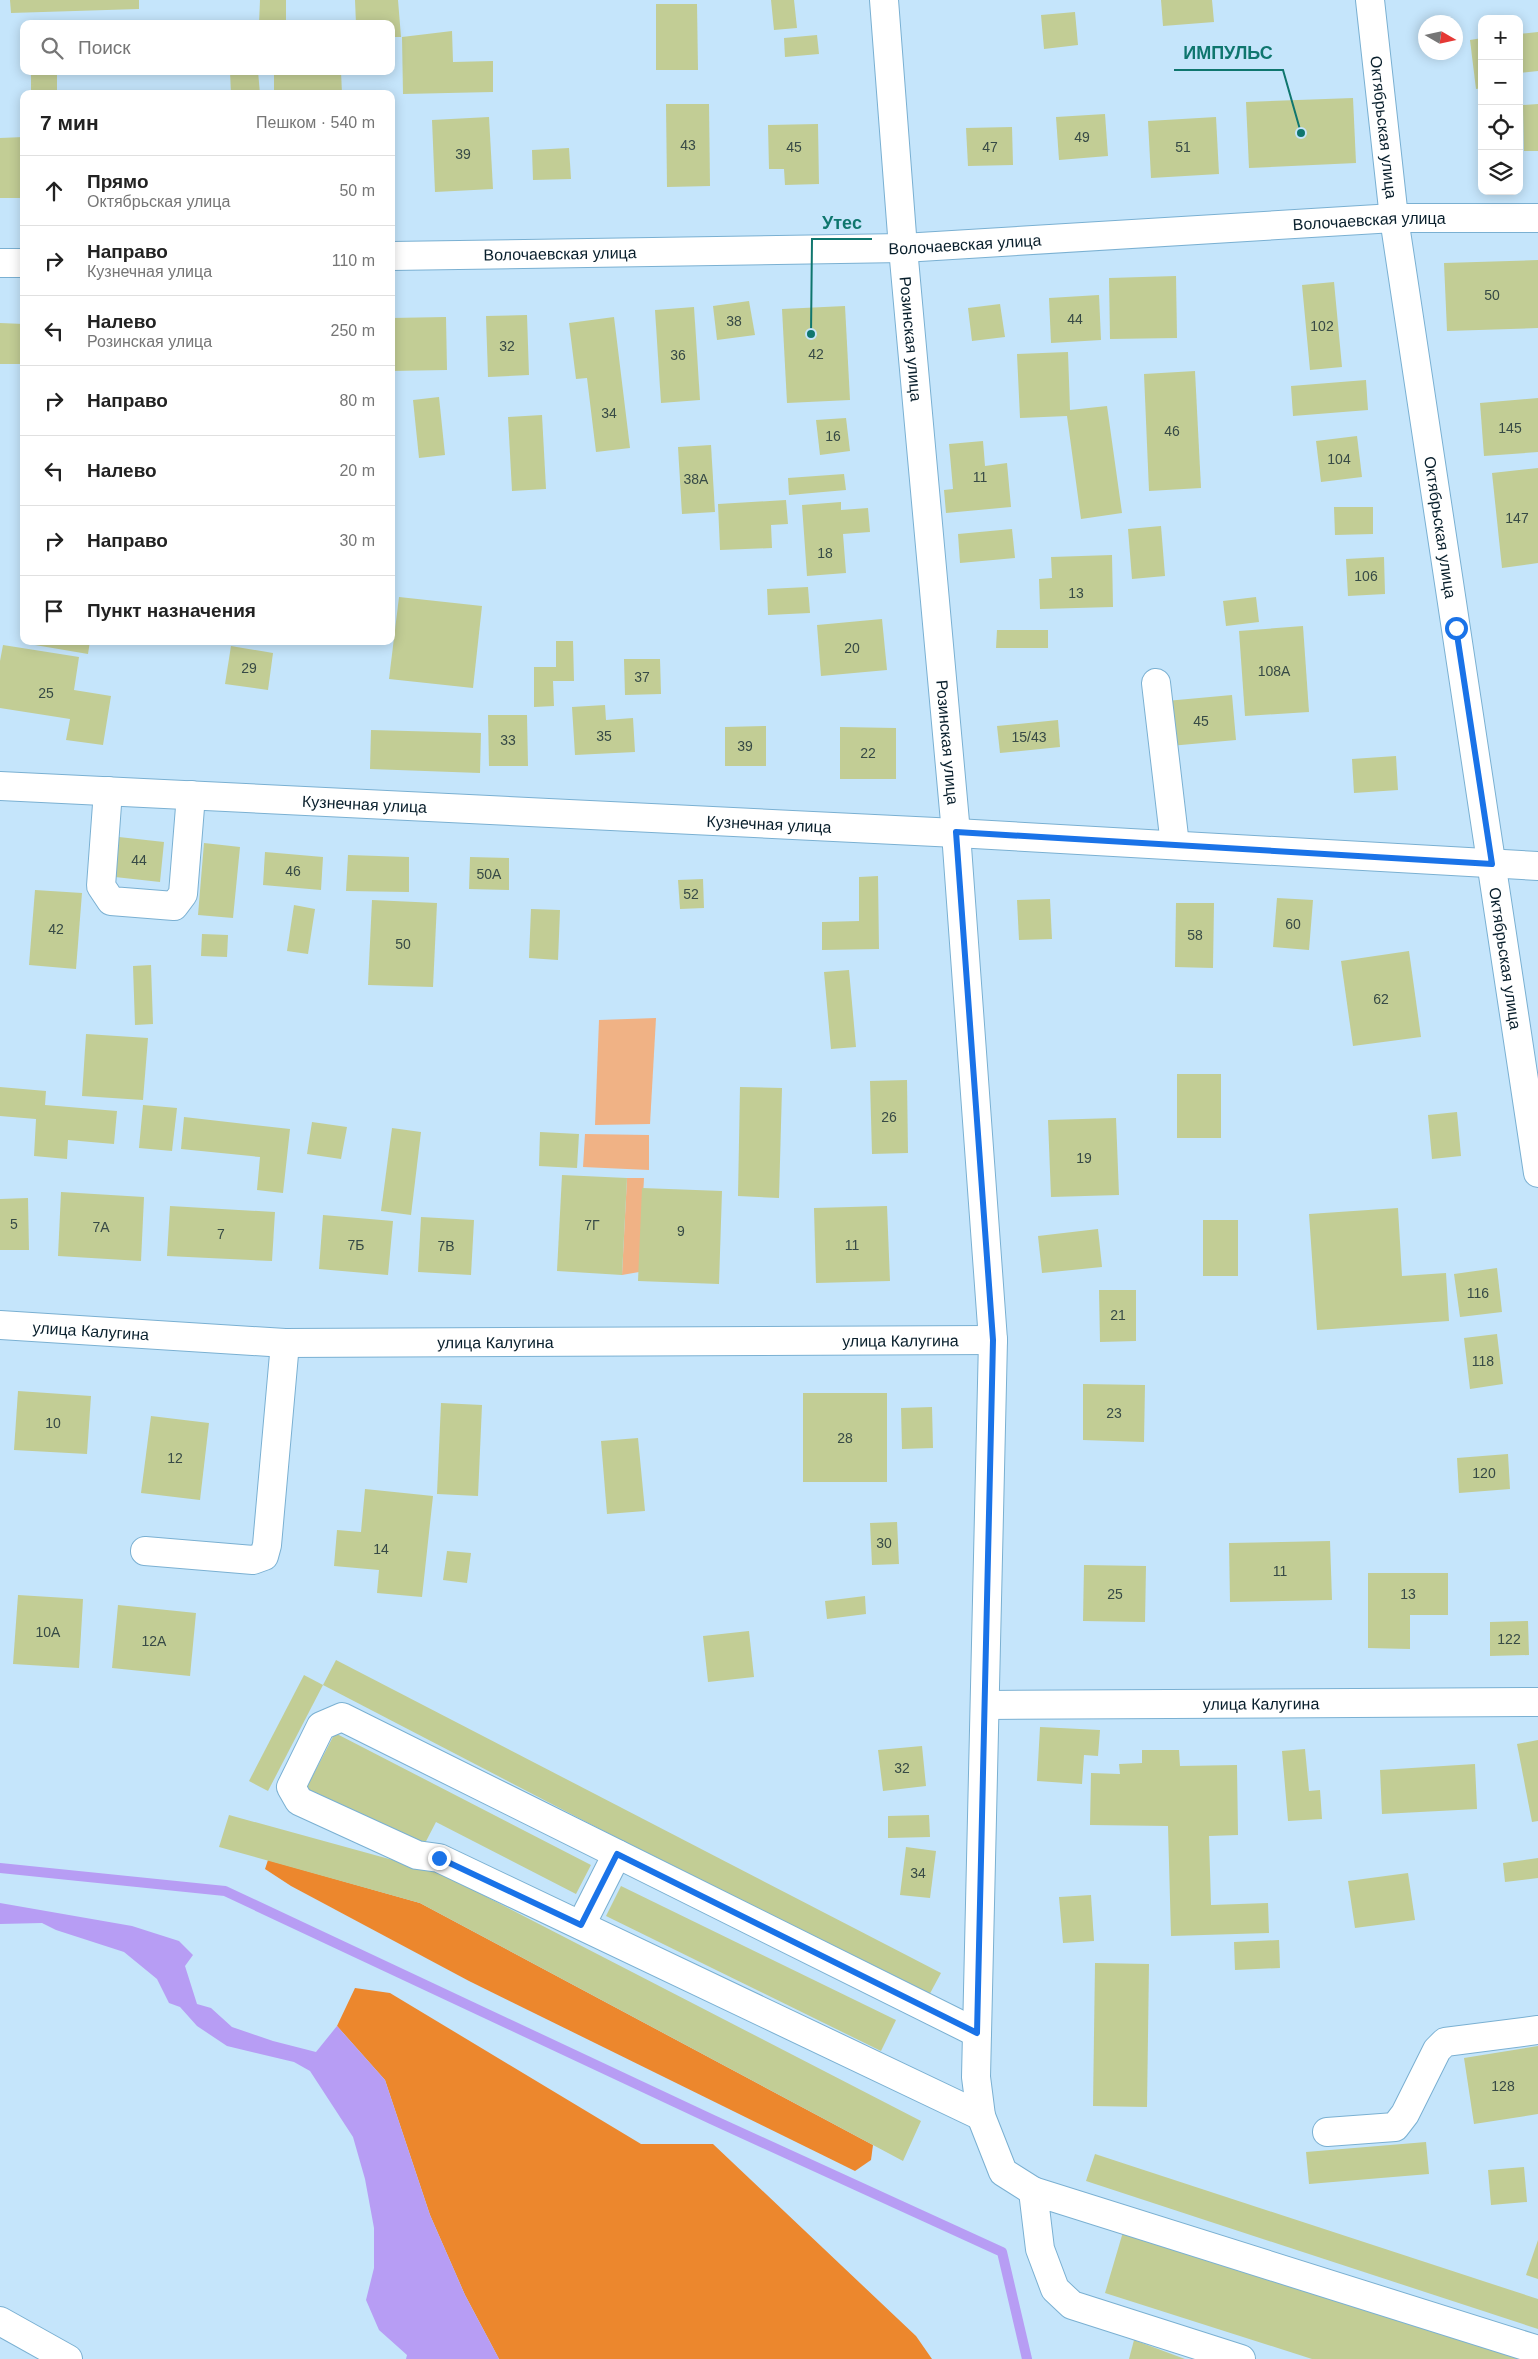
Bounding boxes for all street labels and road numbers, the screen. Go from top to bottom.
street label: Октябрьская улица [1367,55,1400,200]
street label: Волочаевская улица [1292,210,1446,233]
street label: Волочаевская улица [888,232,1042,257]
street label: Волочаевская улица [483,244,637,264]
street label: Розинская улица [897,276,925,402]
street label: Октябрьская улица [1421,455,1459,600]
street label: Розинская улица [933,679,961,806]
street label: Кузнечная улица [302,793,428,816]
street label: Кузнечная улица [706,813,832,836]
street label: Октябрьская улица [1486,886,1524,1031]
street label: улица Калугина [32,1319,150,1343]
street label: улица Калугина [842,1332,959,1350]
street label: улица Калугина [437,1334,554,1351]
street label: улица Калугина [1203,1695,1319,1713]

